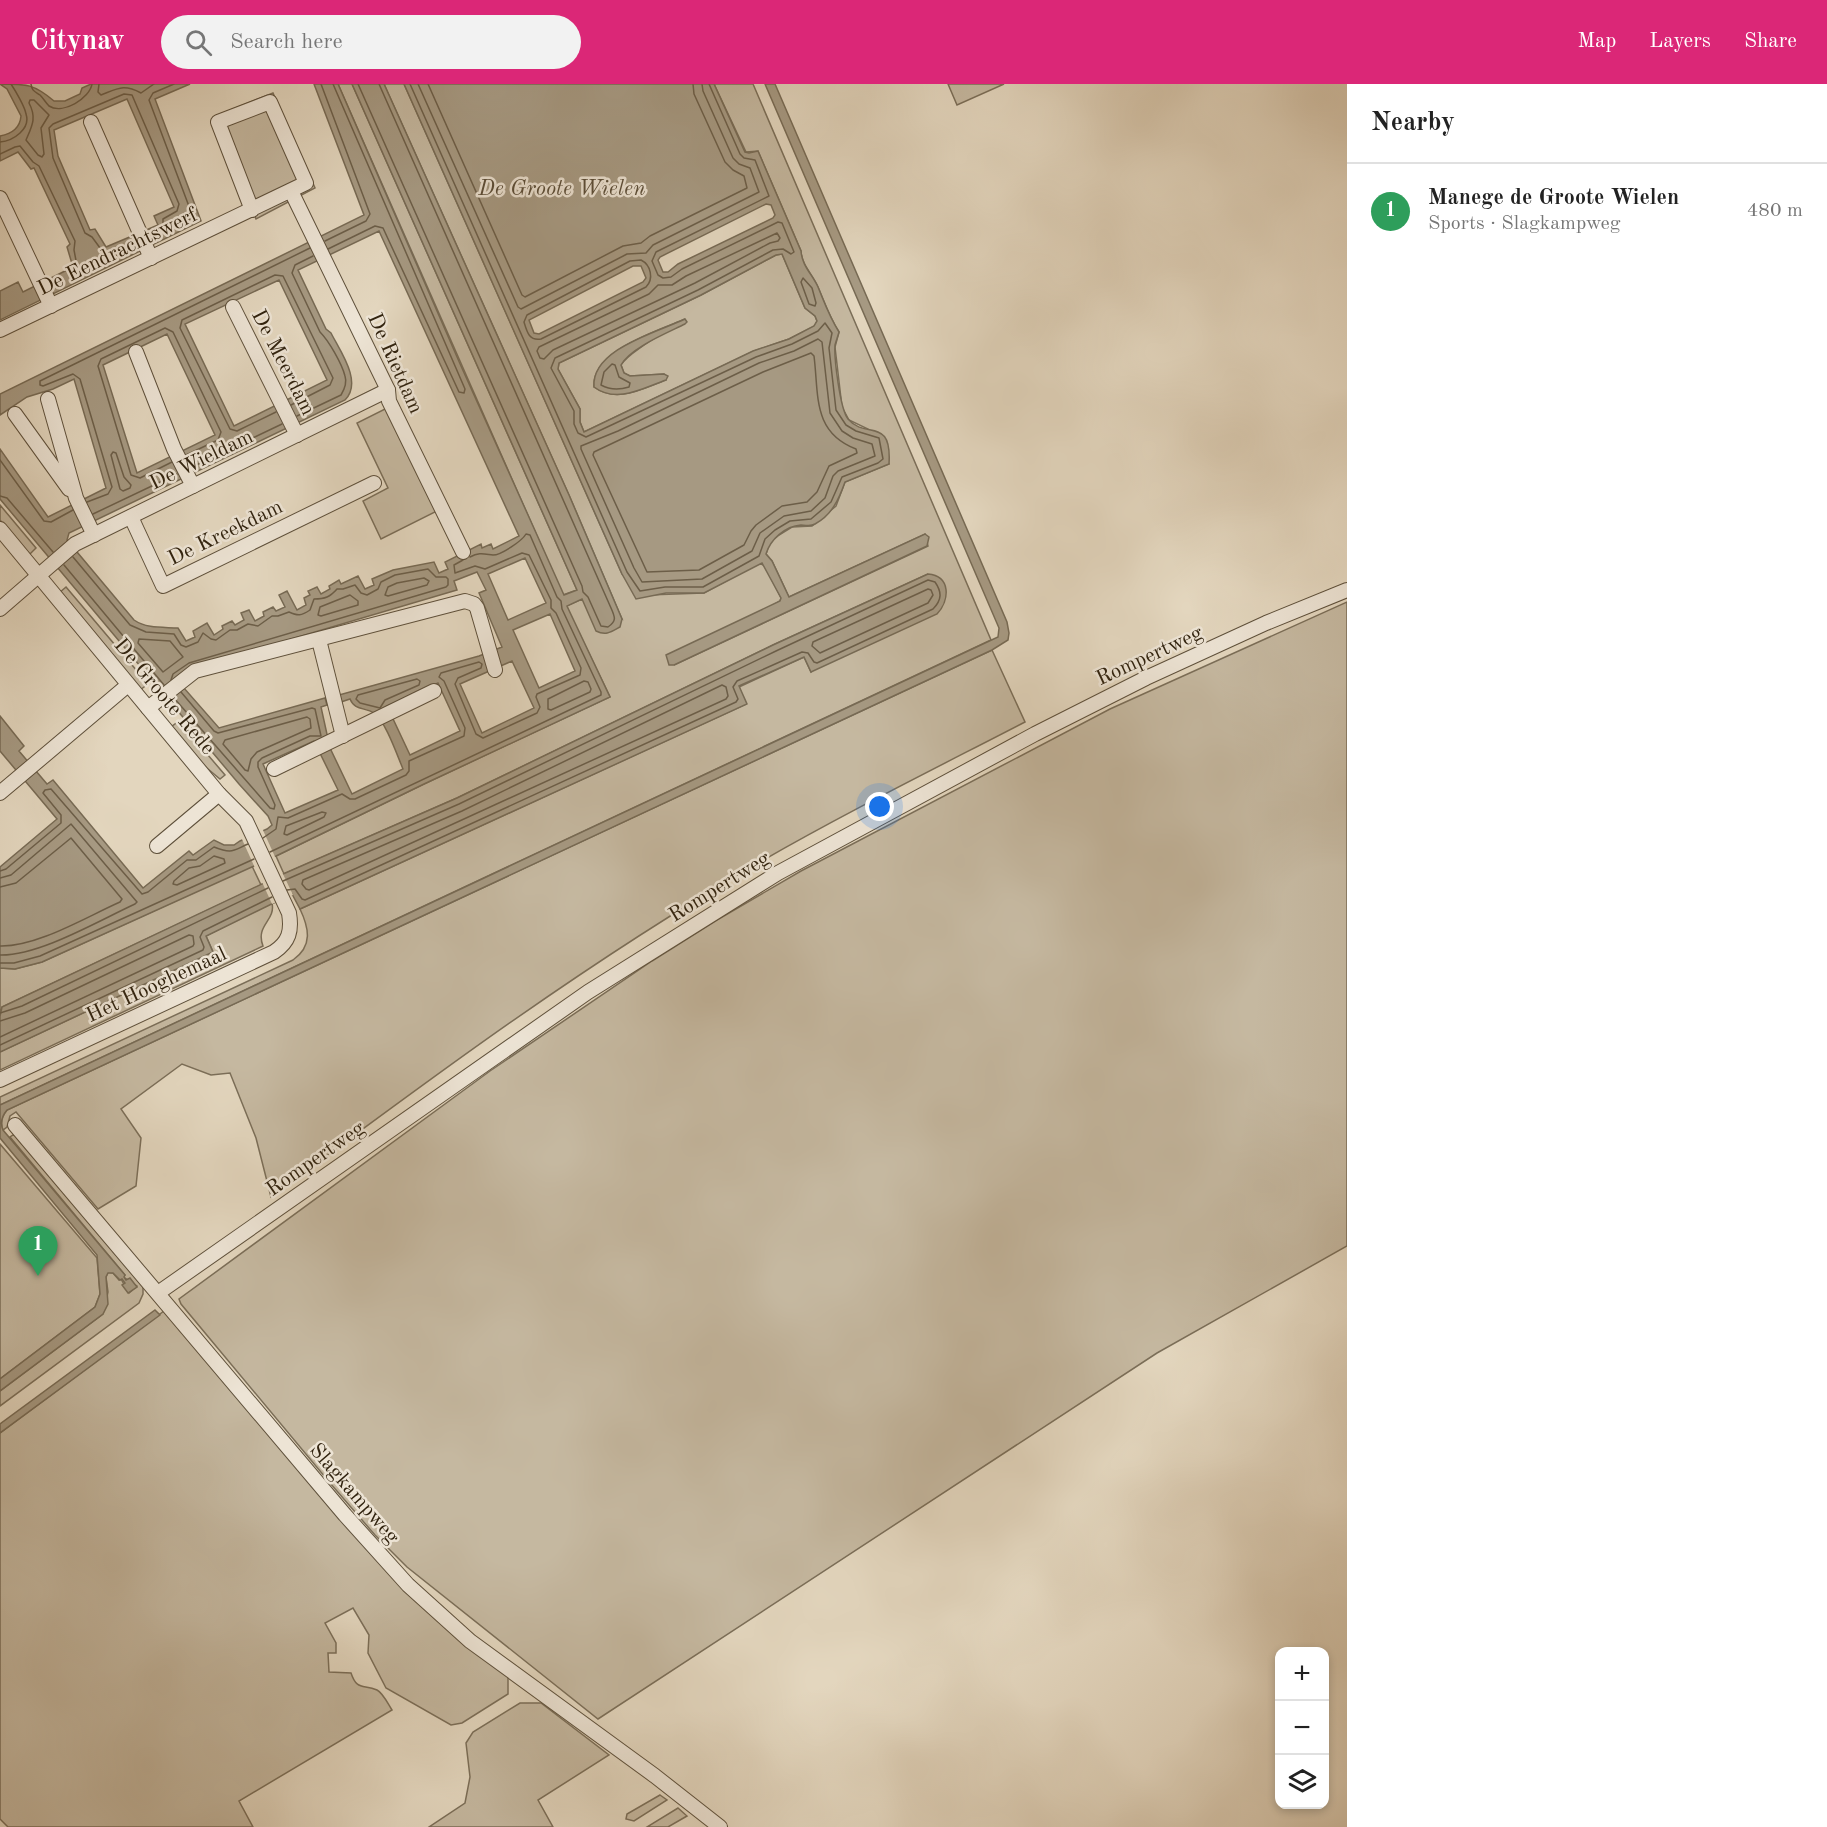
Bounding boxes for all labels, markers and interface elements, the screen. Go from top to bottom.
search box [161,15,581,69]
icon: search [182,26,215,59]
text: Citynav [30,28,125,56]
text: Search here [230,31,343,53]
text: Map [1577,31,1616,52]
text: Layers [1649,31,1711,52]
text: Share [1744,31,1797,52]
text: Nearby [1371,110,1455,136]
water label: De Groote Wielen [477,178,646,200]
text: Manege de Groote Wielen [1428,187,1679,209]
text: 1 [1385,201,1396,221]
text: 480 m [1747,201,1803,221]
street label: De Eendrachtswerf [34,204,202,300]
text: Sports · Slagkampweg [1428,214,1621,234]
street label: De Meerdam [247,306,318,419]
street label: De Rietdam [363,310,426,417]
street label: De Wieldam [147,426,257,494]
street label: De Kreekdam [165,497,286,570]
street label: Rompertweg [1093,622,1207,690]
street label: De Groote Rede [109,635,218,759]
your location [865,792,894,821]
street label: Rompertweg [666,848,775,927]
street label: Het Hooghemaal [83,944,230,1027]
street label: Rompertweg [263,1117,369,1201]
pin: 1 [18,1226,57,1276]
street label: Slagkampweg [305,1440,403,1549]
map controls [1275,1647,1329,1809]
button: + [1275,1647,1329,1701]
button: − [1275,1701,1329,1755]
button: layers [1275,1755,1329,1809]

